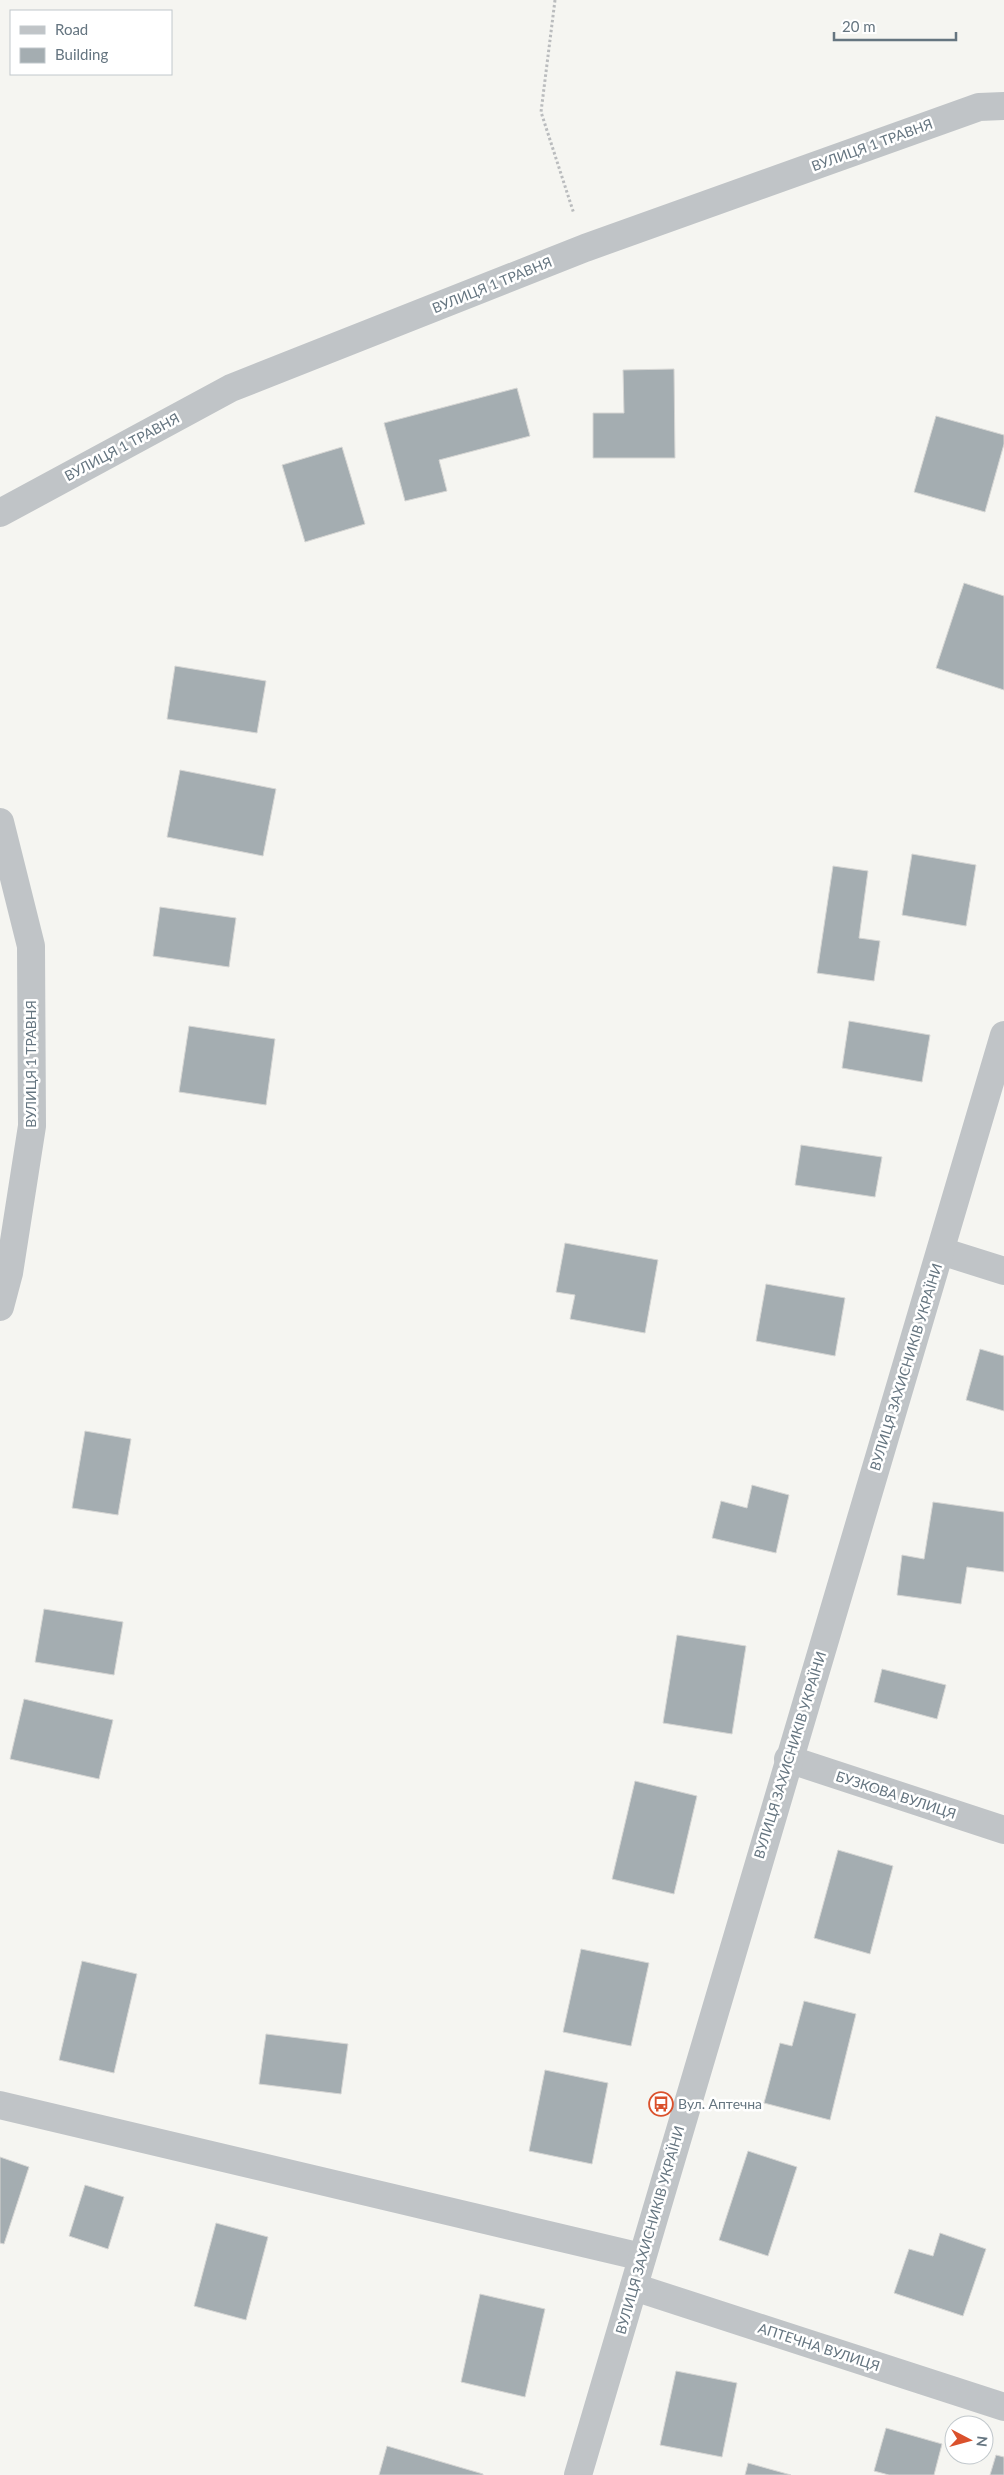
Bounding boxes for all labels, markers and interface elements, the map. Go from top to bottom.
legend [10,10,172,75]
scale bar [834,10,956,42]
text: 20 m [842,17,876,35]
text: Road [55,20,88,38]
text: Building [55,45,108,63]
street label: ВУЛИЦЯ 1 ТРАВНЯ [809,115,935,174]
street label: ВУЛИЦЯ 1 ТРАВНЯ [429,253,554,316]
street label: ВУЛИЦЯ 1 ТРАВНЯ [61,409,182,484]
street label: ВУЛИЦЯ 1 ТРАВНЯ [22,1000,39,1128]
street label: ВУЛИЦЯ ЗАХИСНИКІВ УКРАЇНИ [866,1261,945,1473]
street label: ВУЛИЦЯ ЗАХИСНИКІВ УКРАЇНИ [750,1649,829,1861]
street label: БУЗКОВА ВУЛИЦЯ [834,1767,958,1822]
bus stop icon: Вул. Аптечна [648,2091,674,2117]
place label: Вул. Аптечна [678,2095,762,2112]
street label: ВУЛИЦЯ ЗАХИСНИКІВ УКРАЇНИ [612,2124,687,2336]
street label: АПТЕЧНА ВУЛИЦЯ [756,2319,882,2374]
north arrow [944,2415,994,2465]
text: N [973,2435,991,2448]

